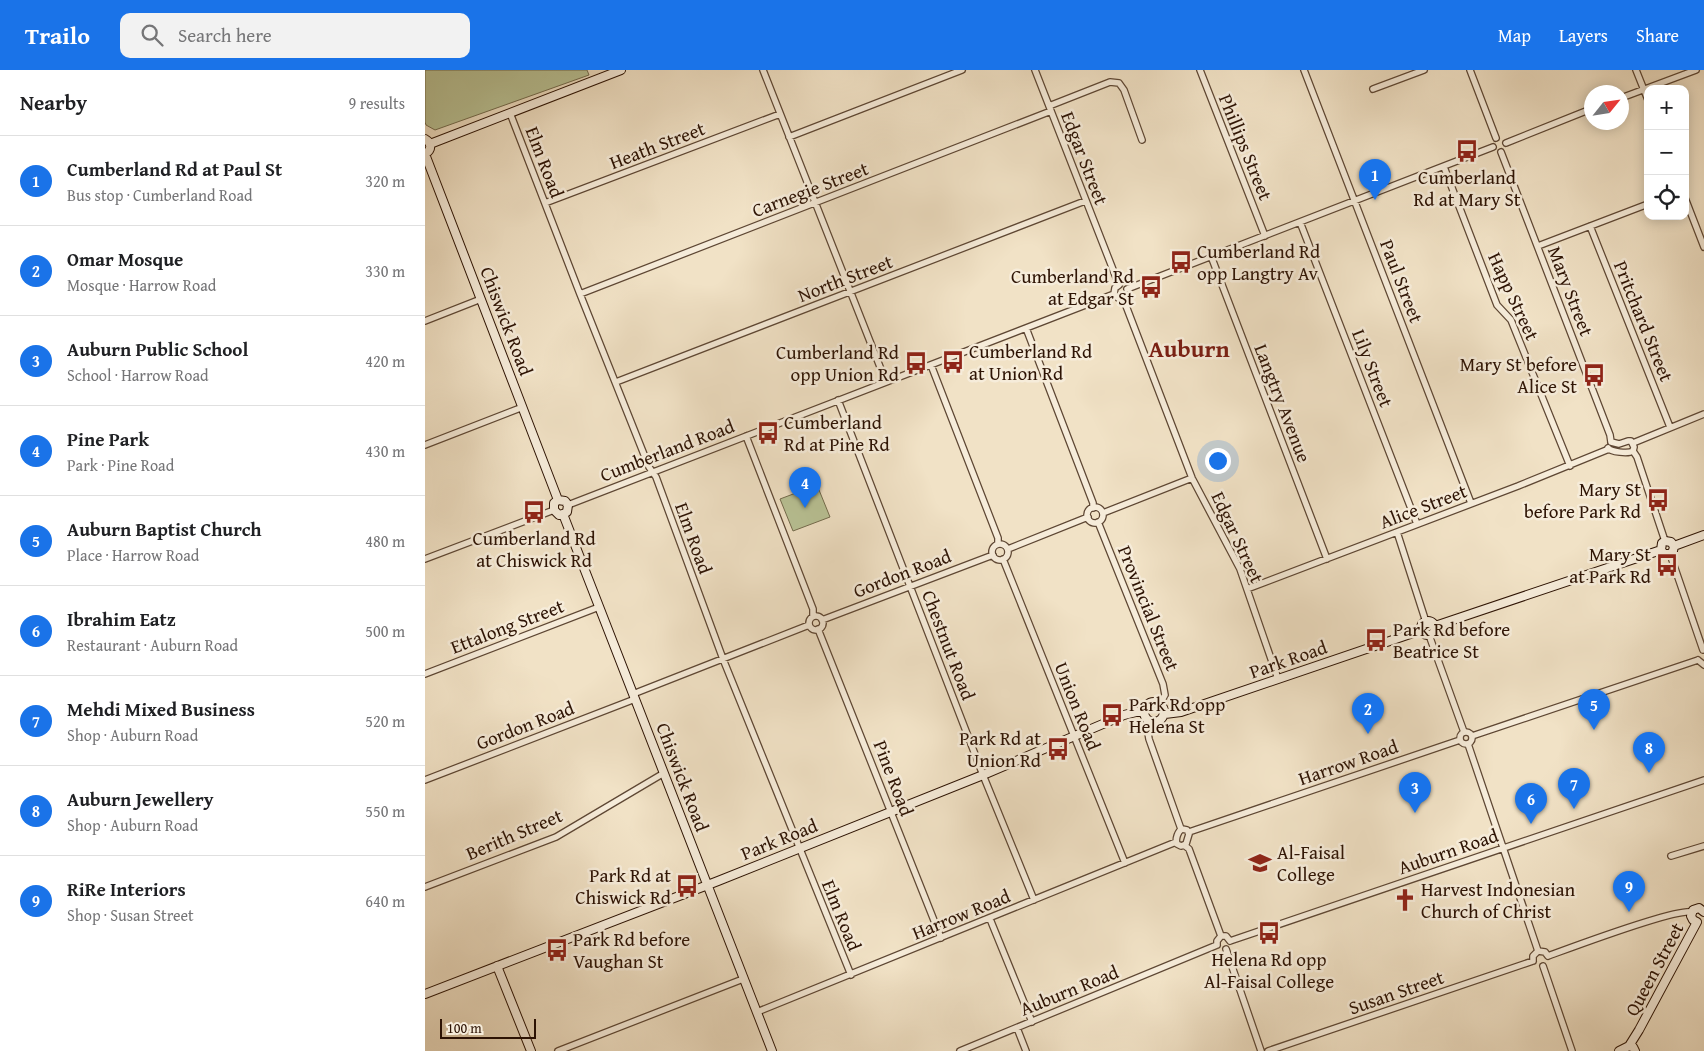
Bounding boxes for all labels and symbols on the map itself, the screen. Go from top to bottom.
north arrow [1584,85,1629,130]
street label: Phillips Street [1212,90,1280,205]
street label: Edgar Street [1054,107,1116,209]
street label: Heath Street [605,114,709,176]
street label: Elm Road [519,122,572,203]
bus stop icon: Cumberland Rd at Mary St [1454,138,1480,164]
street label: Carnegie Street [748,154,873,224]
pin: 1 [1359,159,1391,200]
place label: Cumberland Rd at Mary St [1413,163,1521,213]
street label: Paul Street [1373,235,1431,327]
place label: Cumberland Rd opp Langtry Av [1197,237,1321,287]
street label: Mary Street [1541,242,1601,340]
street label: North Street [794,247,897,309]
street label: Happ Street [1481,247,1547,345]
bus stop icon: Cumberland Rd opp Langtry Av [1168,249,1194,275]
street label: Pritchard Street [1607,256,1681,386]
place label: Cumberland Rd at Edgar St [1011,262,1135,312]
street label: Chiswick Road [473,263,541,380]
bus stop icon: Cumberland Rd at Edgar St [1138,274,1164,300]
street label: Lily Street [1345,325,1401,411]
district label: Auburn [1148,331,1230,366]
place label: Cumberland Rd at Union Rd [969,337,1093,387]
place label: Cumberland Rd opp Union Rd [776,338,900,388]
street label: Langtry Avenue [1248,340,1318,466]
bus stop icon: Cumberland Rd at Union Rd [940,349,966,375]
bus stop icon: Cumberland Rd opp Union Rd [903,350,929,376]
place label: Mary St before Alice St [1460,350,1577,400]
bus stop icon: Mary St before Alice St [1581,362,1607,388]
place label: Cumberland Rd at Pine Rd [784,408,890,458]
street label: Cumberland Road [596,411,739,488]
bus stop icon: Cumberland Rd at Pine Rd [755,420,781,446]
your location [1205,448,1231,474]
pin: 4 [789,467,821,508]
place label: Mary St before Park Rd [1524,475,1642,525]
street label: Alice Street [1375,476,1471,536]
street label: Edgar Street [1205,487,1272,588]
bus stop icon: Mary St before Park Rd [1645,487,1671,513]
street label: Elm Road [668,498,720,579]
bus stop icon: Cumberland Rd at Chiswick Rd [521,499,547,525]
place label: Cumberland Rd at Chiswick Rd [472,524,596,574]
place label: Mary St at Park Rd [1569,540,1652,590]
street label: Gordon Road [849,541,956,605]
street label: Provincial Street [1111,541,1187,675]
bus stop icon: Mary St at Park Rd [1654,552,1680,578]
street label: Chestnut Road [915,586,983,705]
street label: Ettalong Street [446,591,568,660]
place label: Park Rd before Beatrice St [1393,615,1510,665]
bus stop icon: Park Rd before Beatrice St [1363,627,1389,653]
street label: Park Road [1245,632,1331,685]
street label: Union Road [1048,658,1109,755]
pin: 5 [1578,689,1610,730]
place label: Park Rd opp Helena St [1129,690,1225,740]
street label: Gordon Road [472,693,579,757]
pin: 2 [1352,693,1384,734]
bus stop icon: Park Rd opp Helena St [1099,702,1125,728]
street label: Chiswick Road [649,719,717,836]
place label: Park Rd at Union Rd [959,724,1042,774]
street label: Harrow Road [1294,732,1402,792]
pin: 8 [1633,732,1665,773]
street label: Pine Road [867,736,922,821]
bus stop icon: Park Rd at Union Rd [1045,736,1071,762]
pin: 7 [1558,768,1590,809]
pin: 3 [1399,772,1431,813]
pin: 6 [1515,783,1547,824]
street label: Berith Street [461,801,567,867]
street label: Park Road [736,811,822,867]
street label: Auburn Road [1394,820,1503,881]
place label: Al-Faisal College [1277,838,1345,888]
school or university icon: Al-Faisal College [1247,850,1273,876]
place label: Park Rd at Chiswick Rd [575,861,672,911]
pin: 9 [1613,871,1645,912]
bus stop icon: Park Rd at Chiswick Rd [674,873,700,899]
street label: Elm Road [815,875,869,956]
place label: Harvest Indonesian Church of Christ [1421,875,1576,925]
street label: Harrow Road [908,881,1015,946]
church icon: Harvest Indonesian Church of Christ [1392,887,1418,913]
street label: Queen Street [1618,917,1691,1021]
bus stop icon: Helena Rd opp Al-Faisal College [1256,920,1282,946]
place label: Park Rd before Vaughan St [573,925,690,975]
bus stop icon: Park Rd before Vaughan St [544,937,570,963]
place label: Helena Rd opp Al-Faisal College [1204,945,1334,995]
street label: Auburn Road [1015,957,1123,1023]
street label: Susan Street [1345,963,1448,1021]
scale bar [440,1016,536,1039]

